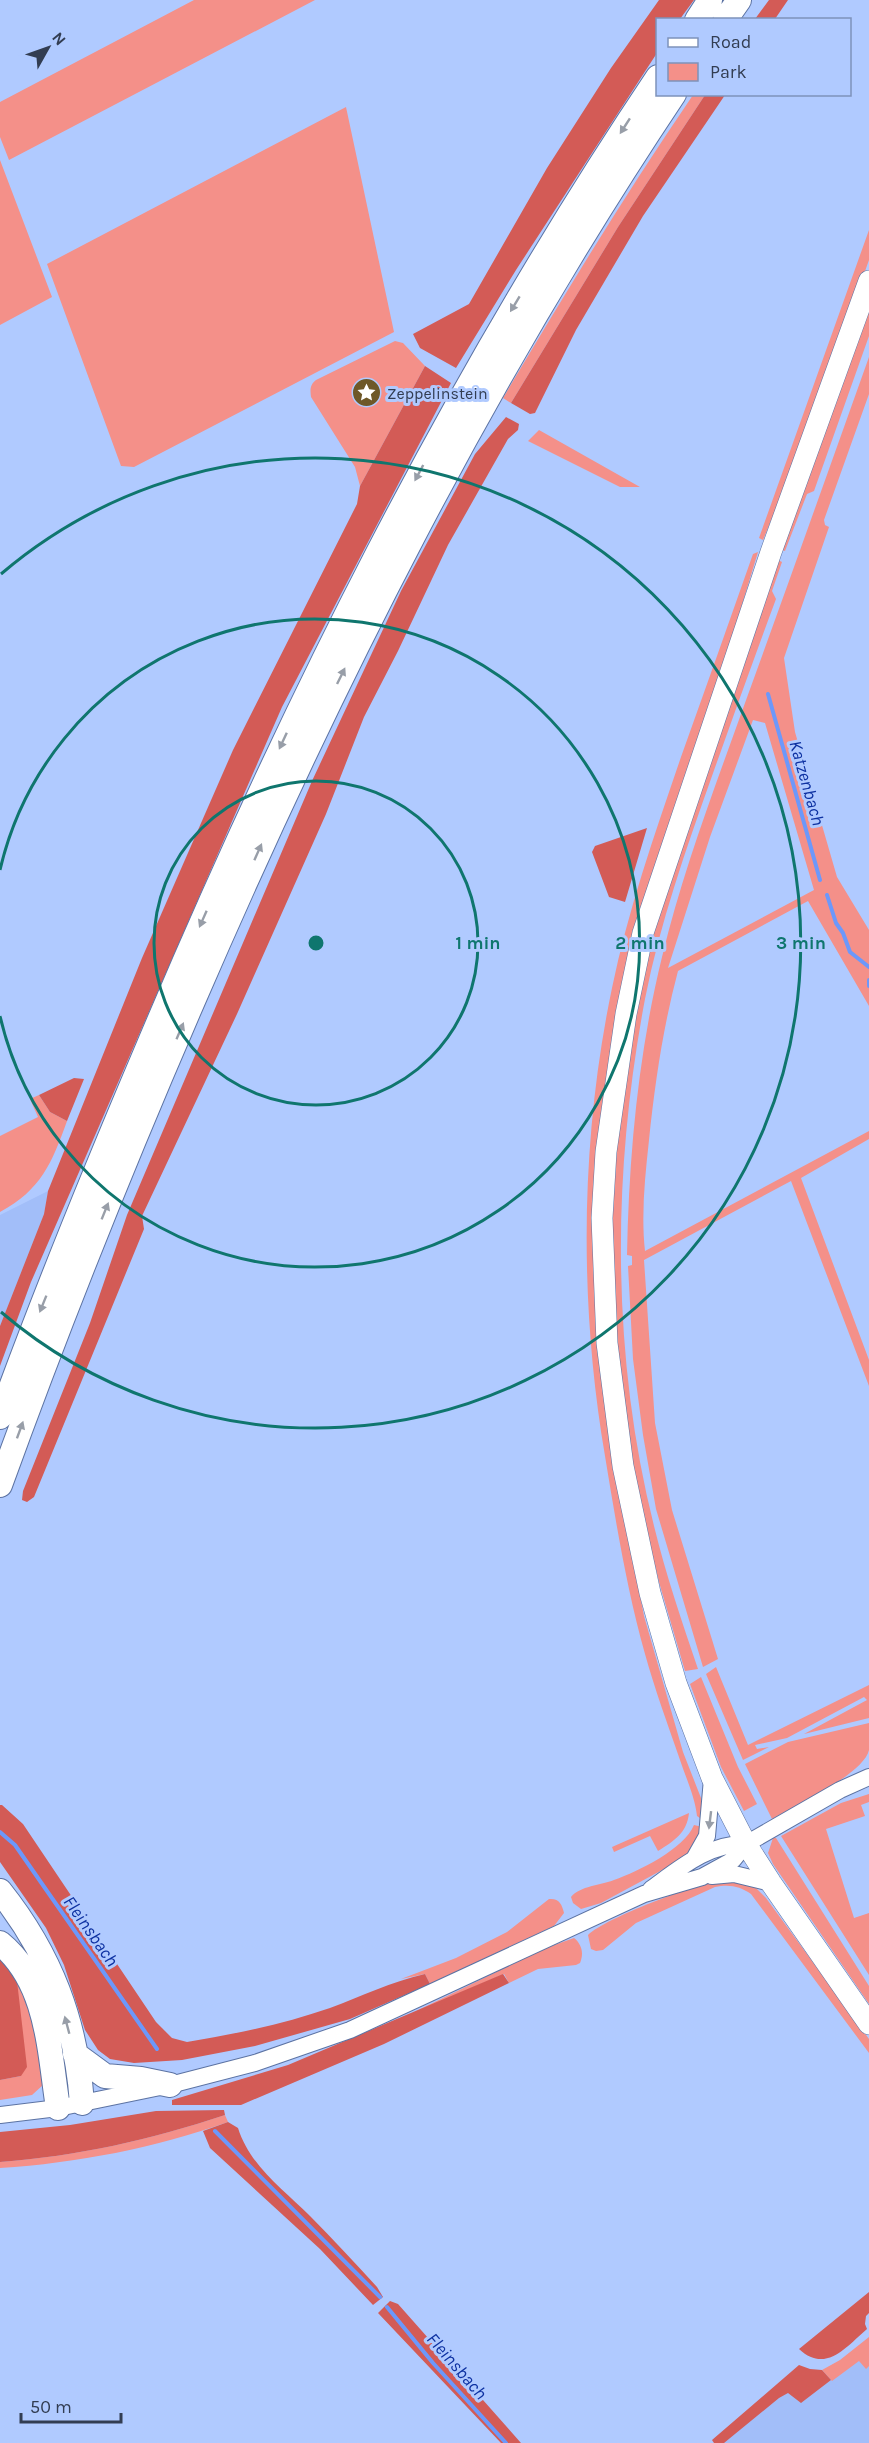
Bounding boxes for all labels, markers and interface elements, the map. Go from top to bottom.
north arrow [18,18,78,78]
legend [656,18,851,96]
text: N [48,28,70,49]
text: Road [710,31,751,53]
text: Park [710,61,747,83]
one-way arrow [620,118,631,134]
one-way arrow [510,296,520,313]
place icon: Zeppelinstein [350,377,382,409]
place label: Zeppelinstein [387,384,488,403]
one-way arrow [414,465,424,482]
one-way arrow [336,667,346,684]
one-way arrow [279,732,288,749]
water label: Katzenbach [784,738,830,828]
one-way arrow [253,843,263,861]
one-way arrow [198,910,208,928]
text: 1 min [455,932,501,954]
text: 2 min [615,932,665,954]
text: 3 min [776,932,826,954]
centre of rings [306,933,326,953]
one-way arrow [176,1022,185,1040]
one-way arrow [101,1202,110,1220]
one-way arrow [37,1296,47,1314]
one-way arrow [16,1421,25,1439]
one-way arrow [705,1811,714,1830]
water label: Fleinsbach [59,1891,123,1971]
one-way arrow [62,2016,72,2035]
water label: Fleinsbach [422,2328,492,2404]
scale bar [21,2386,122,2424]
text: 50 m [30,2396,72,2418]

